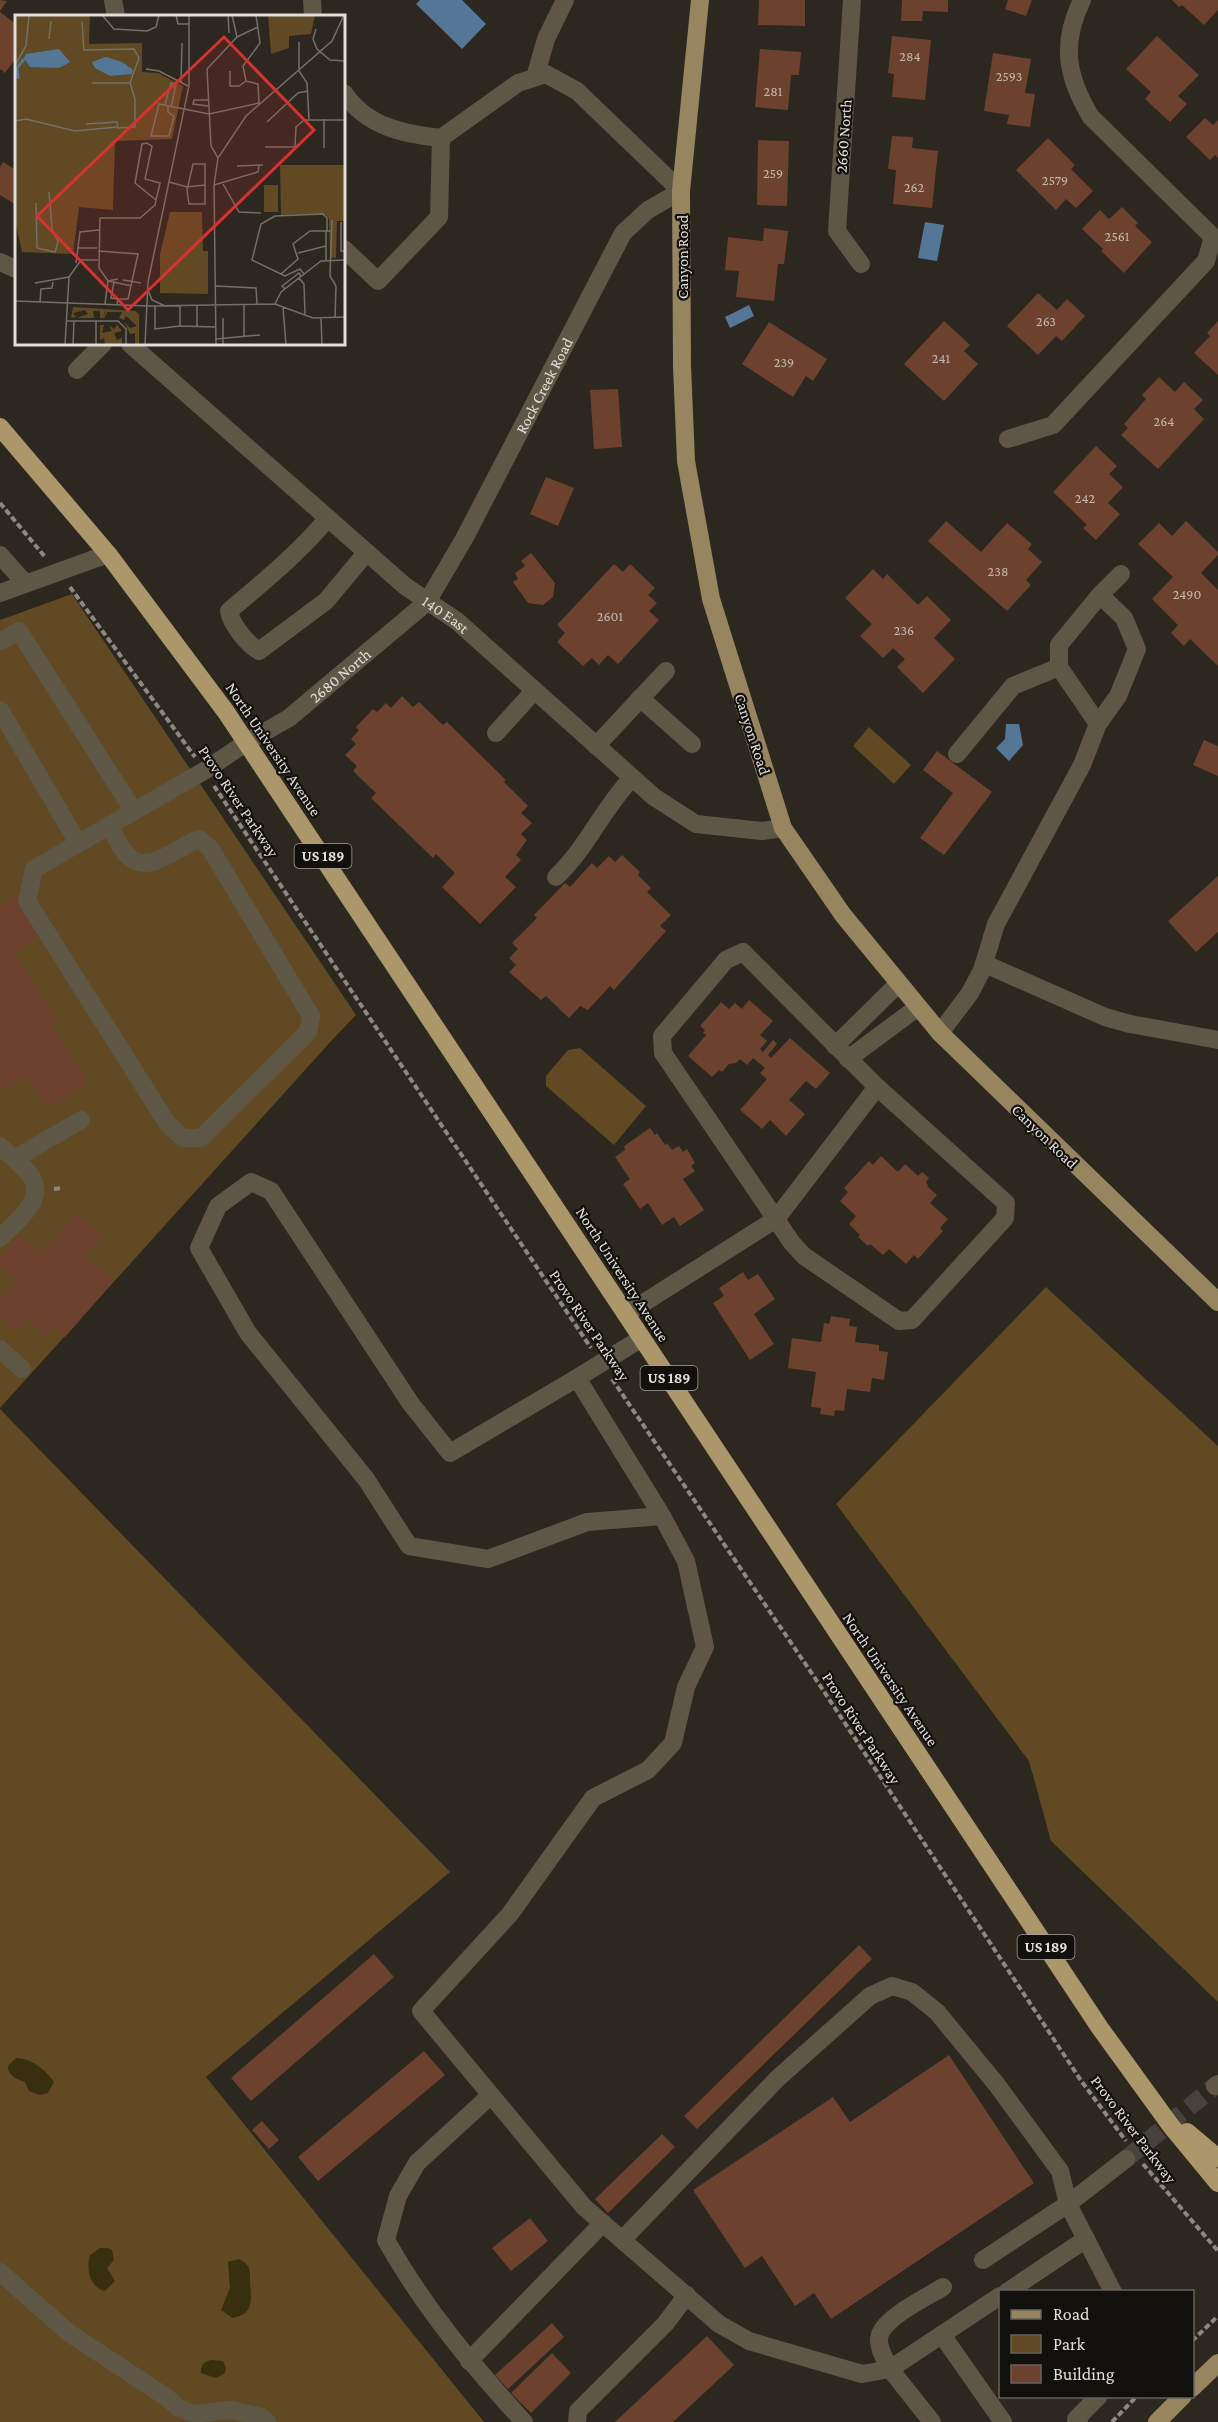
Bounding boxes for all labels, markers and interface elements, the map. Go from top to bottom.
inset map [15,15,345,345]
house number: 284 [899,48,921,64]
house number: 2593 [996,68,1022,84]
house number: 281 [764,83,783,99]
street label: 2660 North [832,98,855,173]
house number: 259 [763,165,783,181]
house number: 2579 [1042,172,1068,188]
house number: 262 [904,179,924,195]
street label: Canyon Road [674,214,692,299]
house number: 2561 [1104,228,1130,244]
house number: 263 [1036,313,1056,329]
street label: Rock Creek Road [512,334,576,437]
house number: 241 [932,350,951,366]
house number: 239 [774,354,794,370]
house number: 264 [1154,413,1174,429]
house number: 242 [1075,490,1096,506]
house number: 238 [988,563,1008,579]
house number: 2490 [1173,586,1201,602]
street label: 140 East [419,592,473,637]
house number: 2601 [597,608,624,624]
house number: 236 [894,622,914,638]
street label: 2680 North [306,645,374,706]
street label: North University Avenue [222,679,325,820]
street label: Canyon Road [730,691,774,778]
street label: Provo River Parkway [194,743,282,861]
road number: US 189 [294,844,352,868]
street label: Canyon Road [1008,1101,1081,1173]
street label: North University Avenue [572,1204,672,1345]
street label: Provo River Parkway [545,1267,633,1385]
road number: US 189 [640,1366,698,1390]
street label: North University Avenue [839,1609,942,1750]
street label: Provo River Parkway [818,1669,904,1788]
road number: US 189 [1018,1935,1074,1959]
street label: Provo River Parkway [1087,2072,1180,2187]
legend [999,2290,1194,2398]
text: Road [1053,2304,1090,2324]
text: Park [1053,2334,1085,2354]
text: Building [1053,2364,1115,2384]

